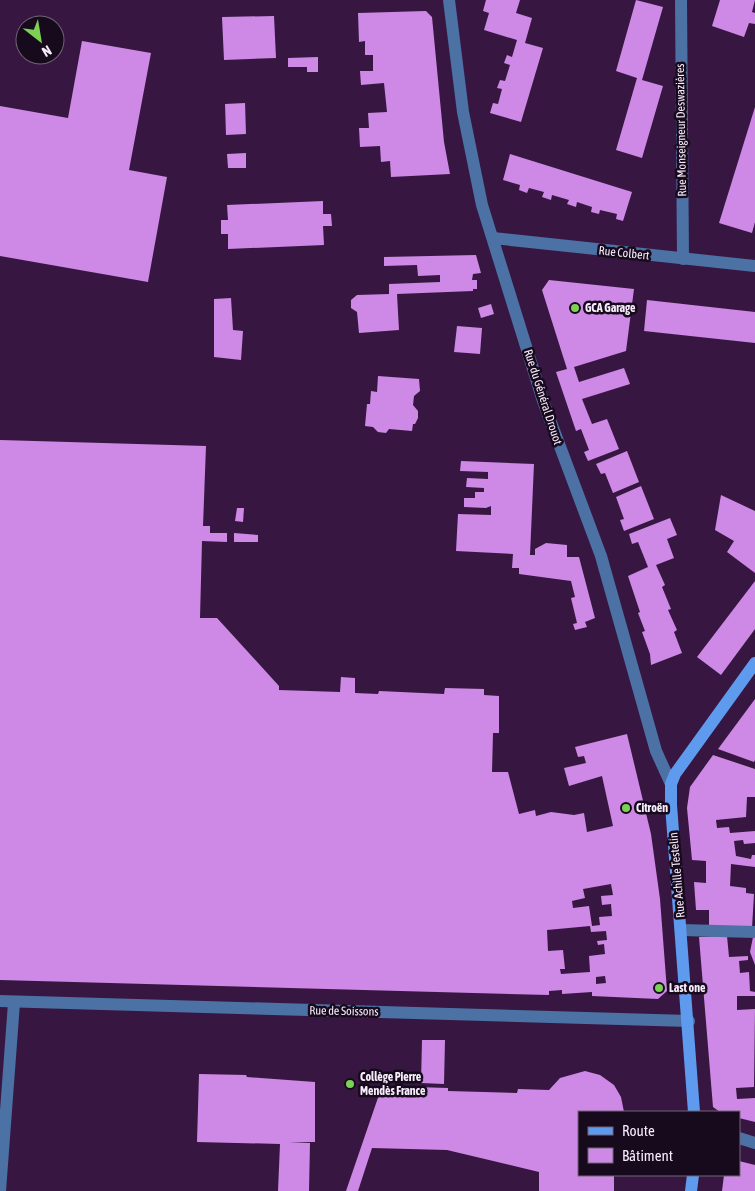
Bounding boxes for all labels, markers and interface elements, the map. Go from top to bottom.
north arrow [15,15,65,65]
text: N [39,42,54,60]
street label: Rue Monseigneur Deswazières [673,63,689,197]
street label: Rue Colbert [598,243,651,263]
place label: GCA Garage [585,301,636,315]
marker: GCA Garage [569,302,581,314]
street label: Rue du Général Drouot [521,347,565,447]
place label: Citroën [636,801,668,815]
marker: Citroën [620,802,632,814]
street label: Rue Achille Testelin [666,832,688,918]
place label: Last one [669,981,706,995]
marker: Last one [653,982,665,994]
street label: Rue de Soissons [309,1003,379,1019]
place label: Collège Pierre Mendès France [360,1070,426,1098]
marker: Collège Pierre Mendès France [344,1078,356,1090]
legend [578,1111,740,1176]
text: Route [622,1122,655,1139]
text: Bâtiment [622,1147,673,1164]

